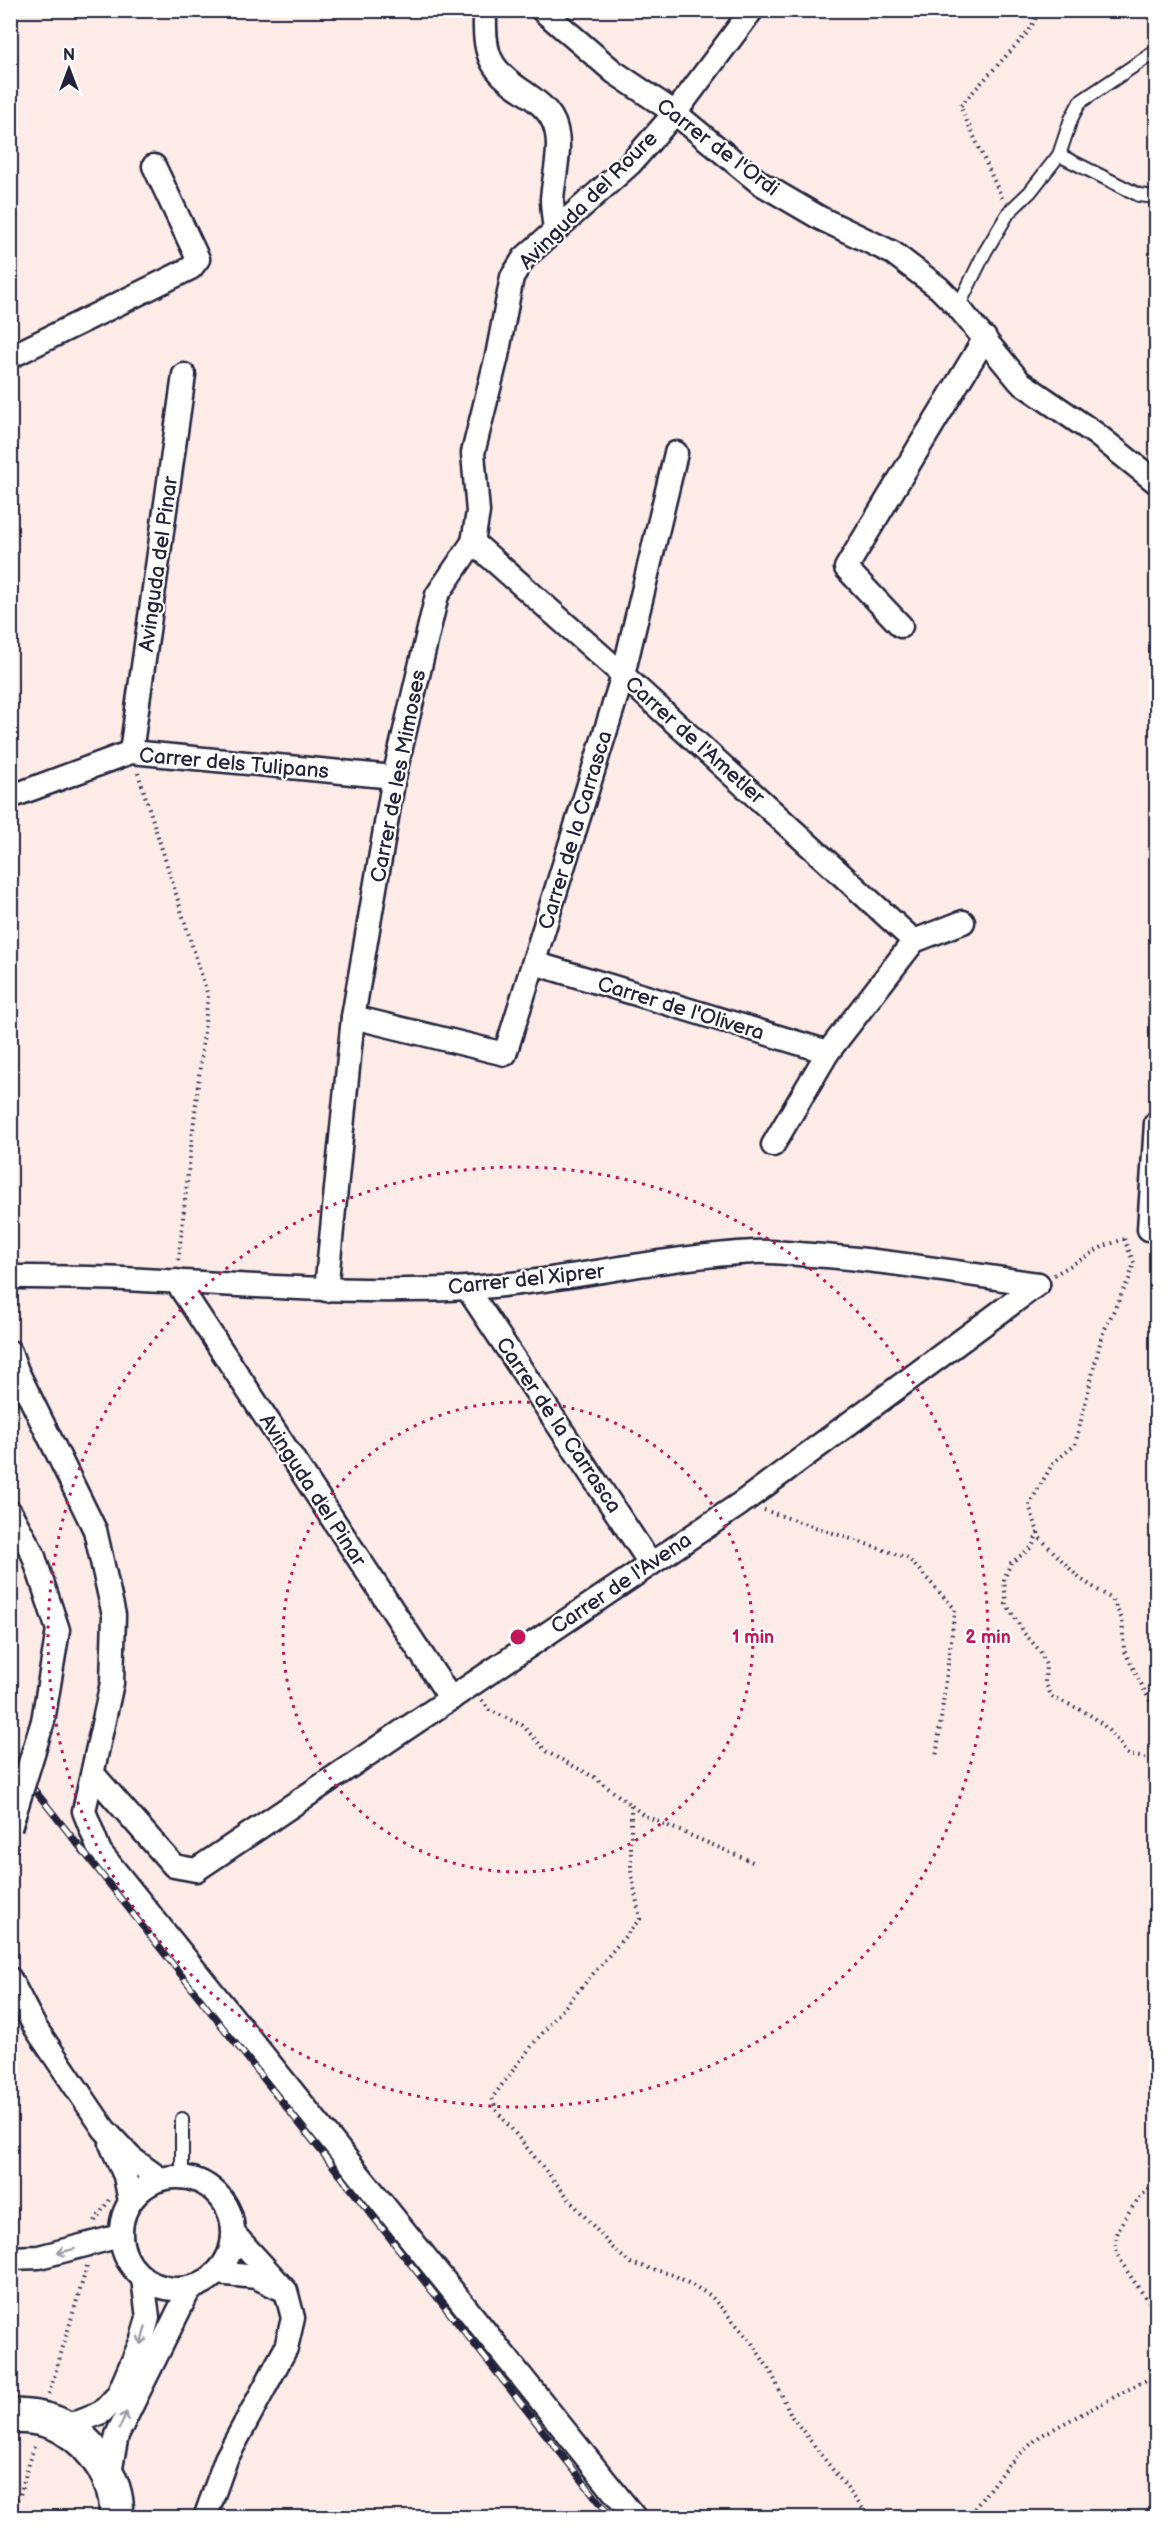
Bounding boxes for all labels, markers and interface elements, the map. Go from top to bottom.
north arrow [39,39,99,99]
text: N [63,46,75,65]
street label: Carrer de l'Ordi [652,93,784,202]
street label: Avinguda del Roure [514,126,663,275]
street label: Avinguda del Pinar [134,474,183,653]
street label: Carrer de les Mimoses [366,668,431,885]
street label: Carrer de l'Ametler [620,671,770,810]
street label: Carrer de la Carrasca [533,728,618,933]
street label: Carrer dels Tulipans [138,743,330,784]
street label: Carrer de l'Olivera [594,971,767,1046]
street label: Carrer del Xiprer [447,1259,606,1300]
street label: Carrer de la Carrasca [491,1333,627,1518]
street label: Avinguda del Pinar [254,1409,371,1572]
street label: Carrer de l'Avena [546,1527,696,1640]
centre of rings [508,1627,528,1647]
text: 1 min [732,1627,774,1648]
text: 2 min [965,1627,1011,1648]
one-way arrow [57,2245,76,2257]
one-way arrow [137,2326,148,2345]
one-way arrow [118,2412,130,2430]

